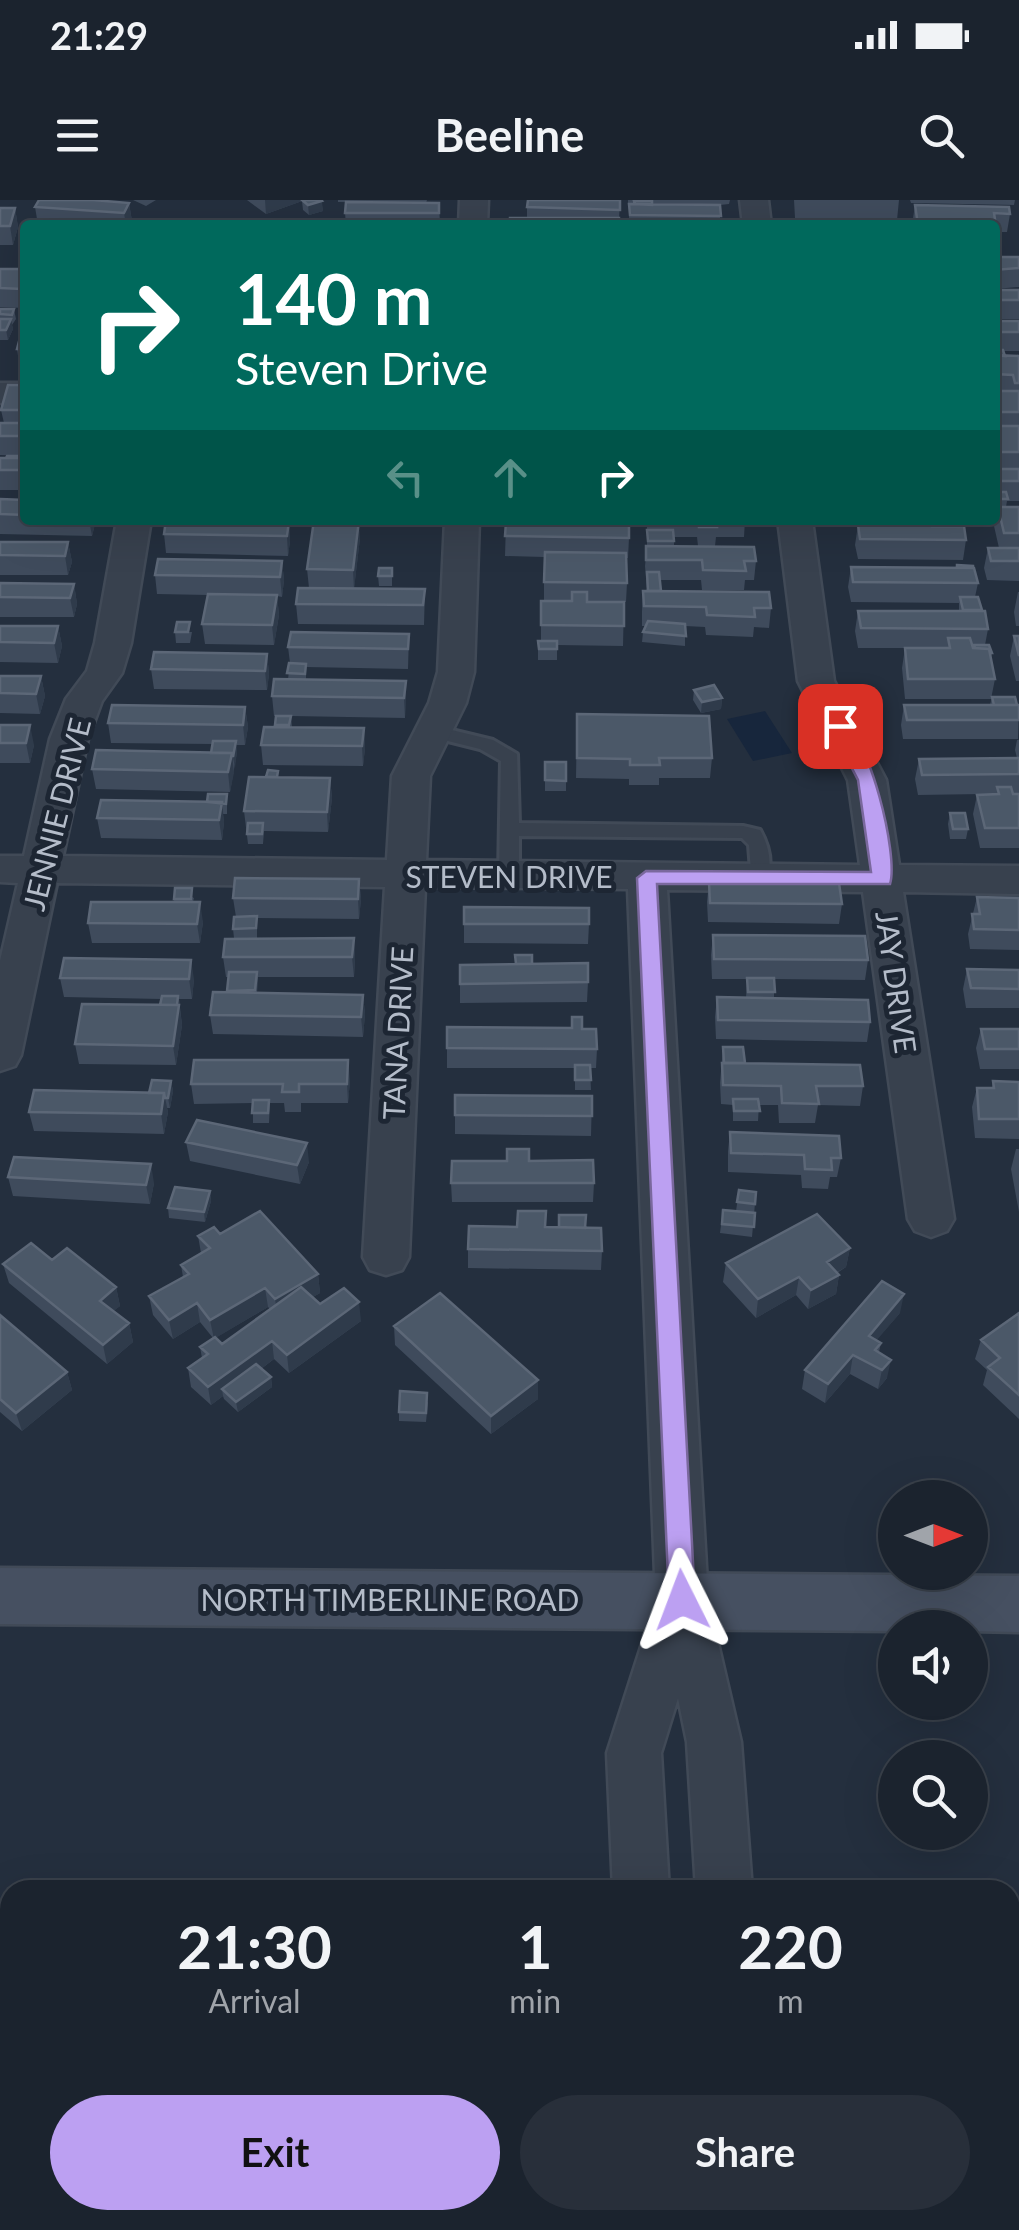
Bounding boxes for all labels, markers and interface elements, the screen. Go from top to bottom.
text: 21:29 [50,12,148,58]
icon: menu [50,108,105,163]
text: Beeline [435,108,584,162]
icon: search [914,108,969,163]
text: 140 m [235,256,432,340]
icon: right [70,260,200,390]
text: Steven Drive [235,341,488,395]
icon: left [378,450,433,505]
icon: ahead [483,450,538,505]
icon: right [588,450,643,505]
pin [798,684,883,769]
icon: arrive [813,699,868,754]
street label: JENNIE DRIVE [15,714,97,914]
street label: STEVEN DRIVE [405,858,613,894]
street label: JAY DRIVE [869,908,925,1056]
street label: TANA DRIVE [374,945,420,1121]
north arrow [878,1480,988,1590]
map controls [878,1480,988,1850]
position arrow [630,1548,734,1652]
street label: NORTH TIMBERLINE ROAD [201,1581,579,1617]
button: sound [878,1610,988,1720]
button: search [878,1740,988,1850]
text: 21:30 [177,1910,332,1982]
text: 1 [518,1910,553,1982]
text: 220 [738,1910,843,1982]
text: Arrival [208,1981,301,2020]
text: min [509,1981,561,2020]
text: m [777,1981,804,2020]
button: Exit [50,2095,500,2210]
button: Share [520,2095,970,2210]

